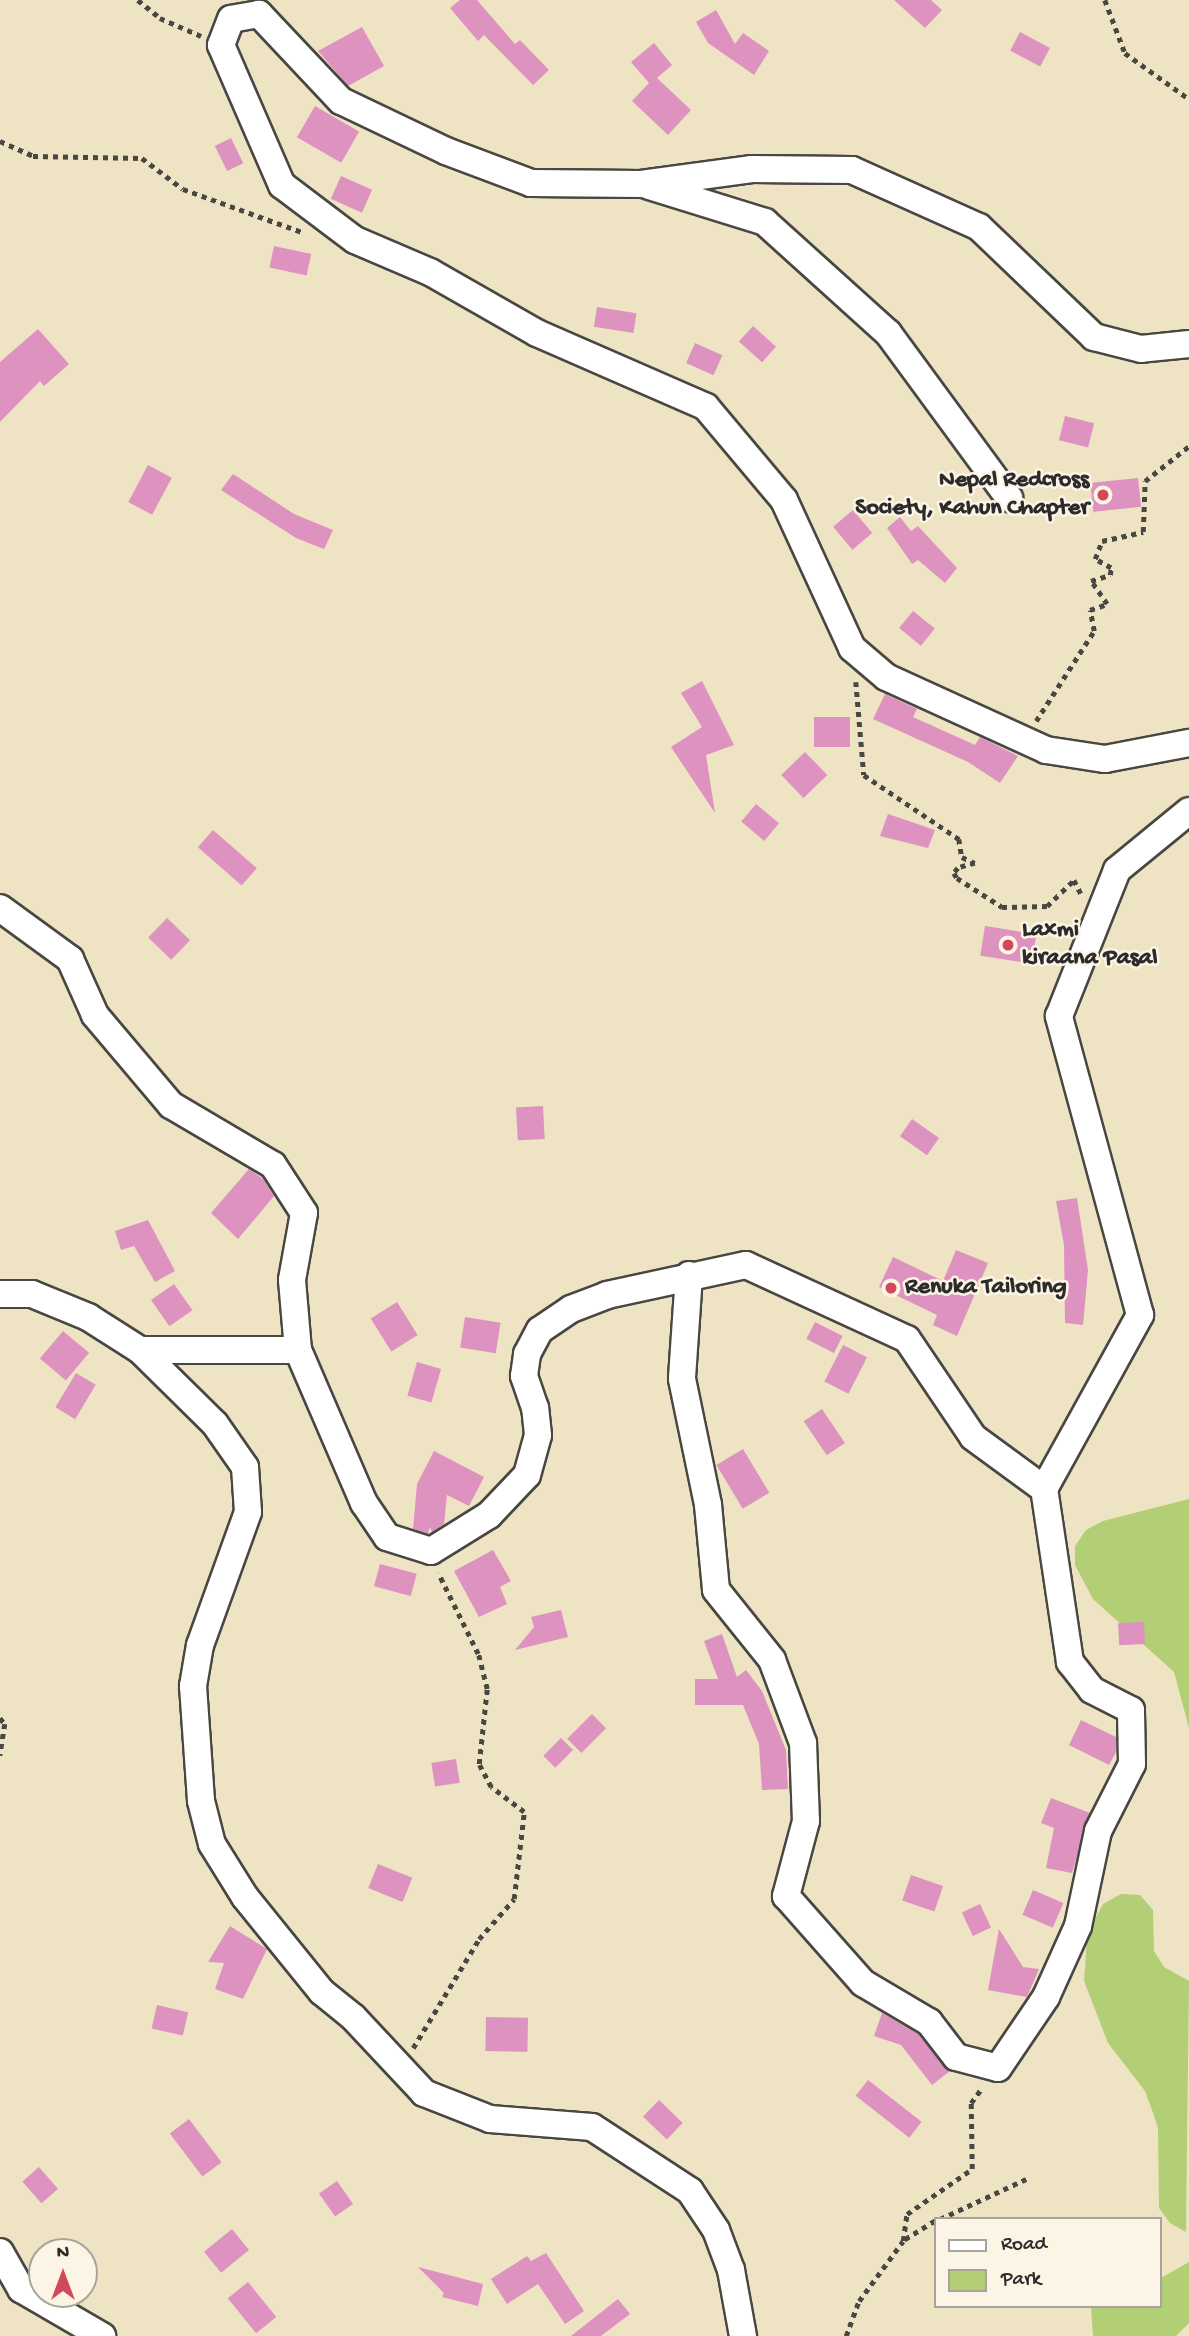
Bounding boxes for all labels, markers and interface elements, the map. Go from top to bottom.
place label: Nepal Redcross Society, Kahun Chapter [855,467,1089,523]
marker: Nepal Redcross Society, Kahun Chapter [1095,487,1111,503]
place label: Laxmi kiraana Pasal [1022,917,1157,973]
marker: Laxmi kiraana Pasal [1000,937,1016,953]
place label: Renuka Tailoring [905,1274,1067,1302]
marker: Renuka Tailoring [883,1280,899,1296]
legend [934,2217,1161,2308]
text: Road [1001,2233,1047,2258]
north arrow [28,2238,98,2308]
text: N [57,2242,69,2265]
text: Park [1001,2268,1041,2293]

